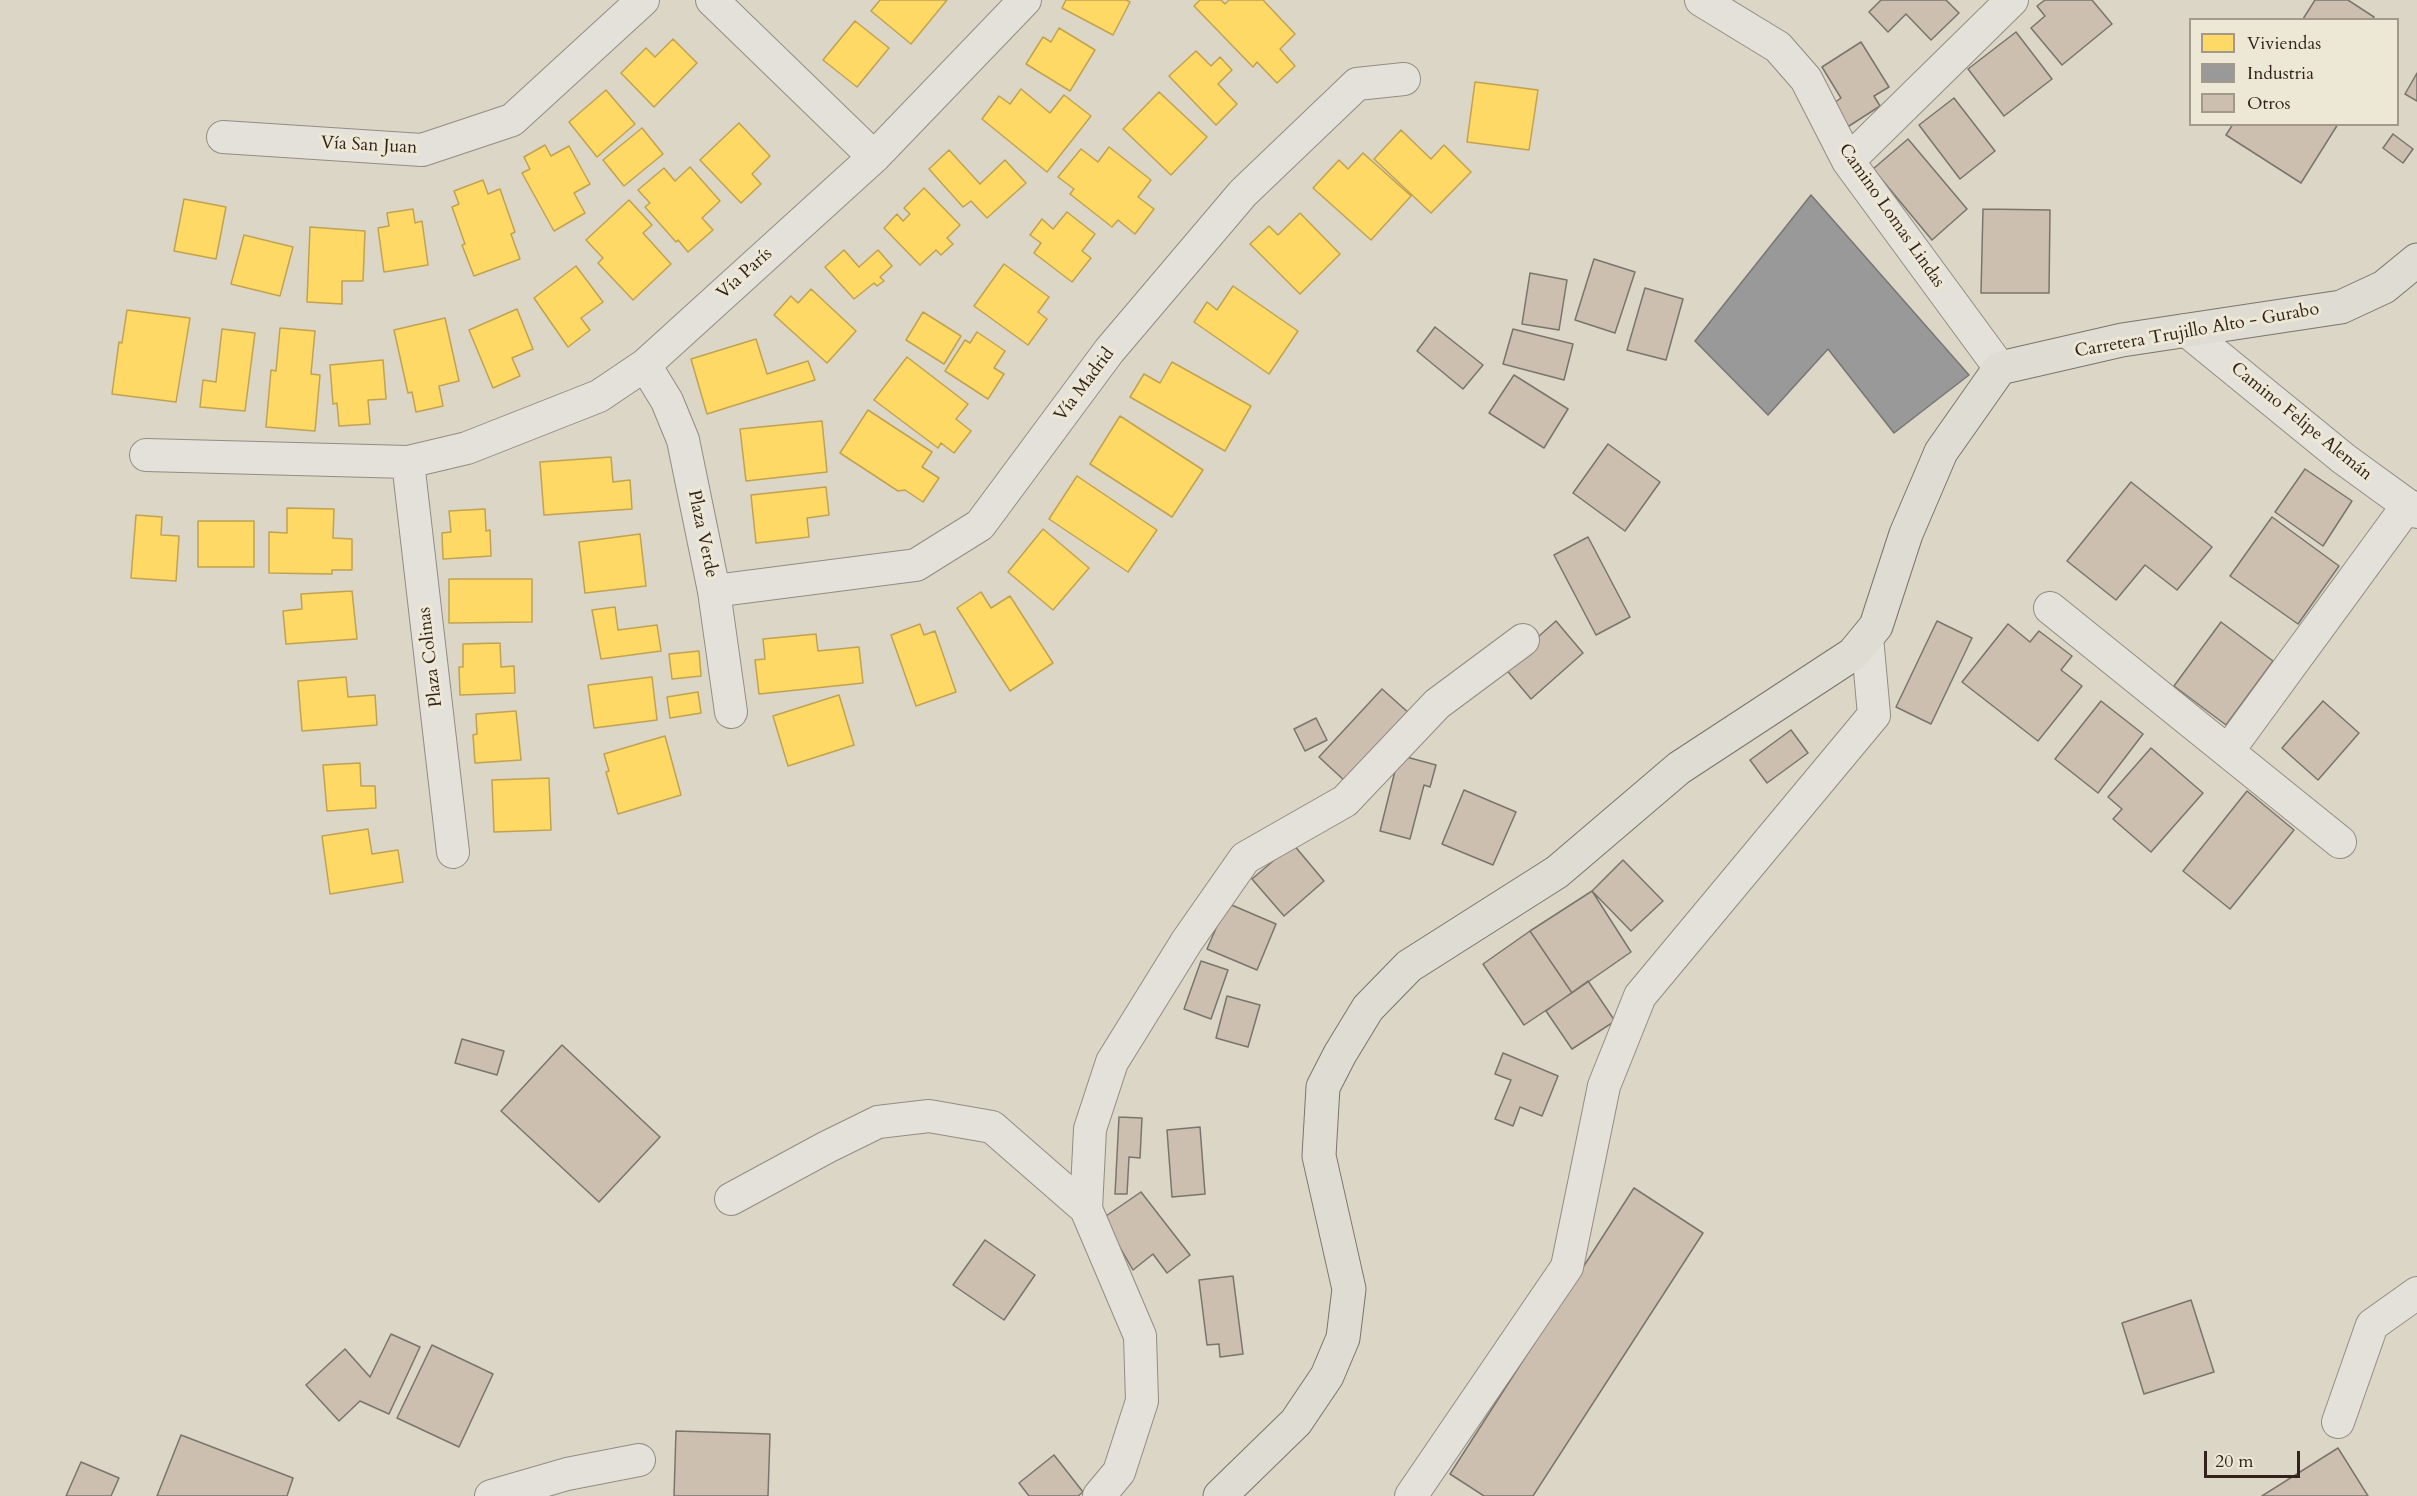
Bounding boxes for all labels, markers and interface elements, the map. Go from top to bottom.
legend [2189,18,2399,126]
text: Viviendas [2247,31,2321,56]
text: Industria [2247,61,2314,86]
text: Otros [2247,91,2291,116]
street label: Vía San Juan [320,133,418,159]
street label: Camino Lomas Lindas [1833,140,1949,292]
street label: Vía París [713,244,777,304]
street label: Carretera Trujillo Alto - Gurabo [2073,299,2321,363]
street label: Vía Madrid [1050,344,1120,426]
street label: Camino Felipe Alemán [2226,358,2376,486]
street label: Plaza Verde [682,488,722,580]
street label: Plaza Colinas [414,606,448,708]
scale bar [2207,1439,2303,1477]
text: 20 m [2215,1449,2254,1474]

